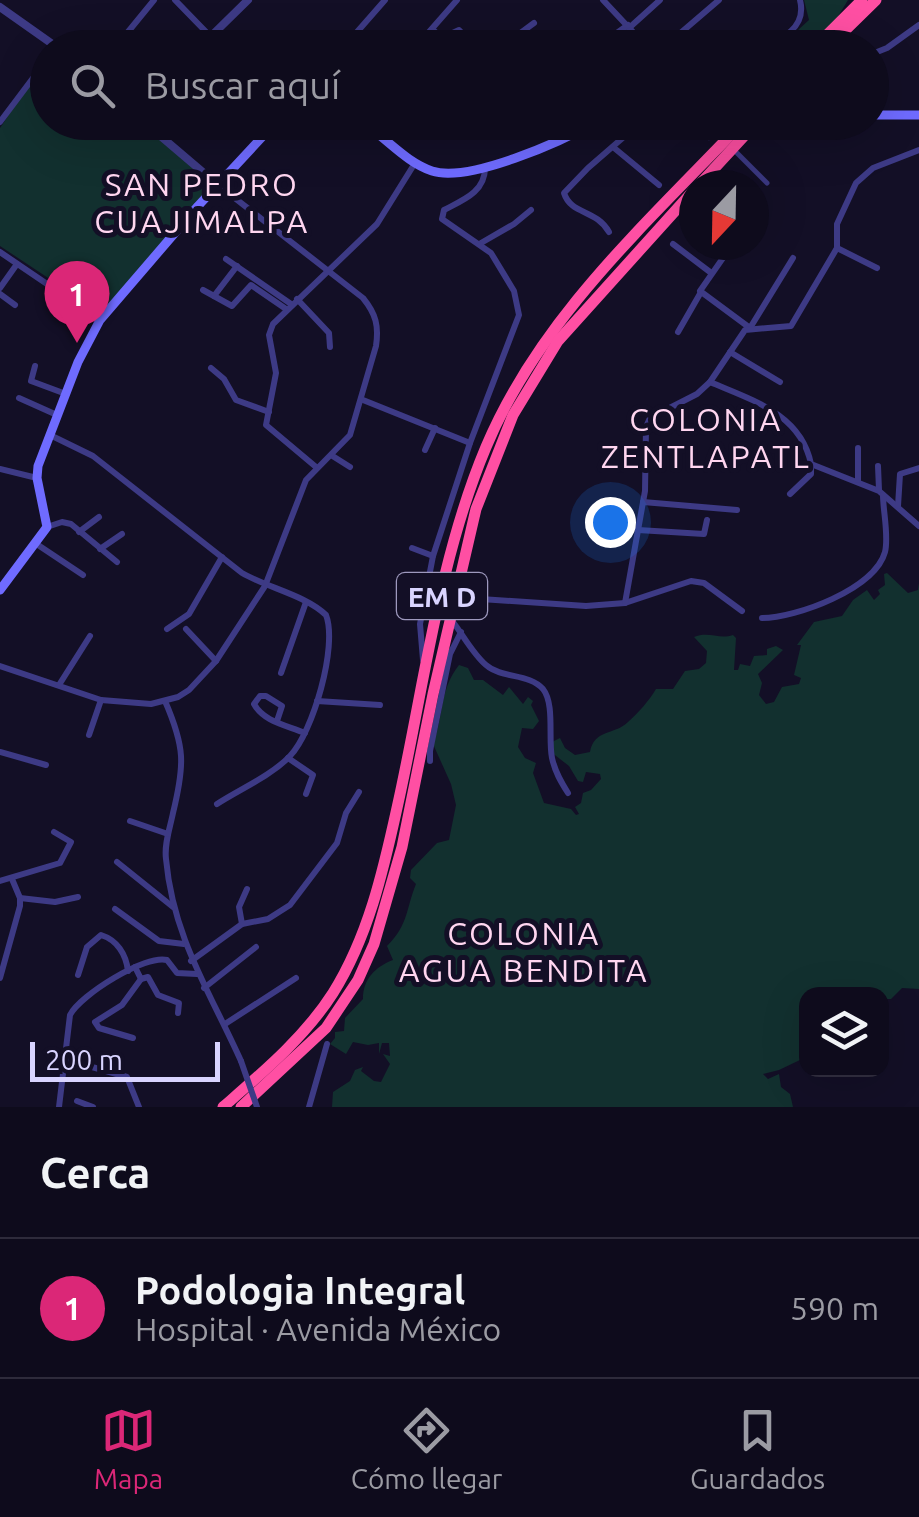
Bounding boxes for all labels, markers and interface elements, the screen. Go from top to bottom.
search box [30,30,889,140]
icon: search [65,58,120,113]
text: Buscar aquí [145,64,340,106]
district label: SAN PEDRO CUAJIMALPA [94,166,310,239]
north arrow [679,170,769,260]
pin: 1 [44,260,110,343]
district label: COLONIA ZENTLAPATL [601,401,811,474]
your location [585,497,636,548]
road number: EM D [397,573,487,619]
district label: COLONIA AGUA BENDITA [399,915,649,988]
map controls [799,987,889,1077]
button: layers [799,987,889,1077]
scale bar [30,1037,220,1082]
text: 200 m [45,1044,123,1075]
text: Cerca [40,1149,150,1196]
text: Podologia Integral [135,1269,465,1311]
text: 1 [63,1290,82,1326]
text: 590 m [790,1290,879,1326]
text: Hospital · Avenida México [135,1311,501,1347]
tab: Mapa [94,1403,163,1494]
tab: Cómo llegar [351,1403,502,1494]
tab: Guardados [690,1403,825,1494]

